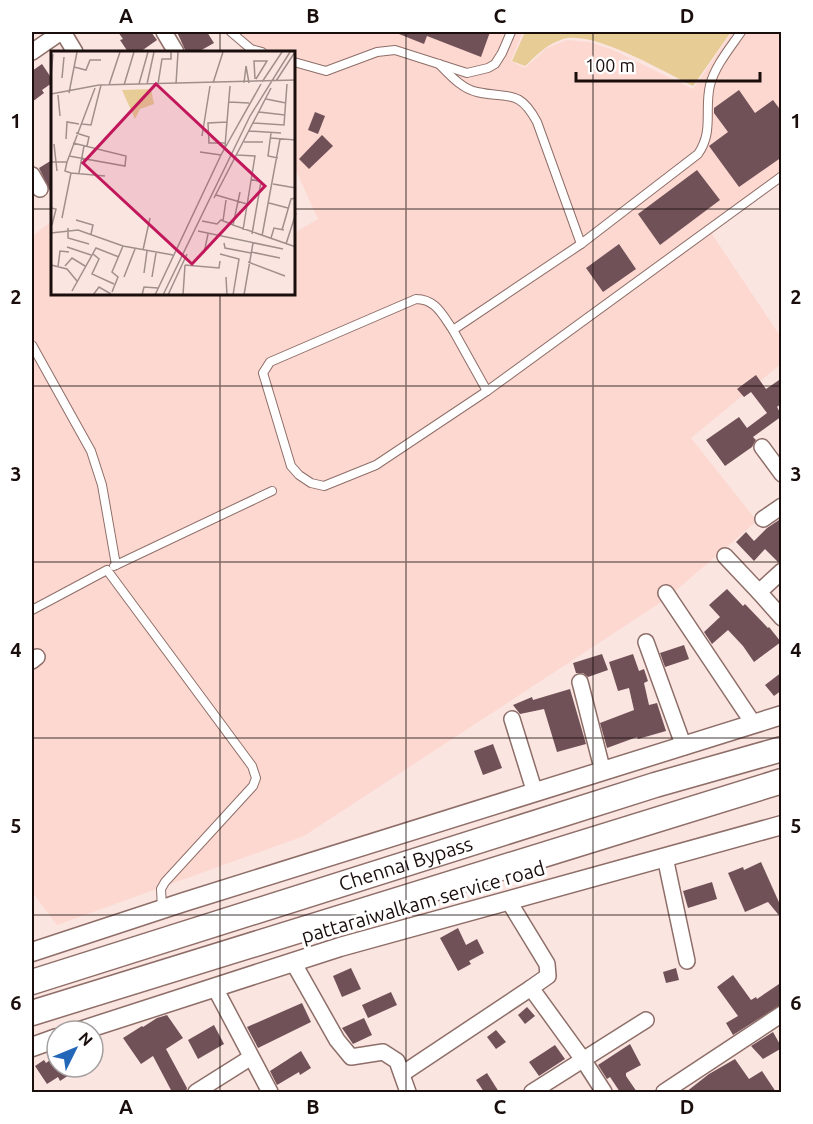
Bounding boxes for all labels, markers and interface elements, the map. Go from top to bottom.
text: A [119,4,133,27]
text: B [306,4,320,27]
text: C [494,4,507,27]
text: D [680,4,694,27]
scale bar [576,45,760,83]
inset map [51,51,296,296]
text: 100 m [585,55,635,75]
text: 1 [10,109,22,132]
text: 1 [790,109,802,132]
text: 2 [10,285,22,308]
text: 2 [790,285,802,308]
text: 3 [10,462,22,485]
text: 3 [790,462,802,485]
text: 4 [10,638,22,661]
text: 4 [790,638,802,661]
text: 5 [10,814,22,837]
text: 5 [790,814,802,837]
street label: Chennai Bypass [336,831,475,895]
street label: pattaraiwalkam service road [298,856,547,947]
text: 6 [10,991,22,1014]
text: 6 [790,991,802,1014]
north arrow [45,1019,105,1079]
text: N [75,1028,97,1049]
text: A [119,1095,133,1118]
text: B [306,1095,320,1118]
text: C [494,1095,507,1118]
text: D [680,1095,694,1118]

